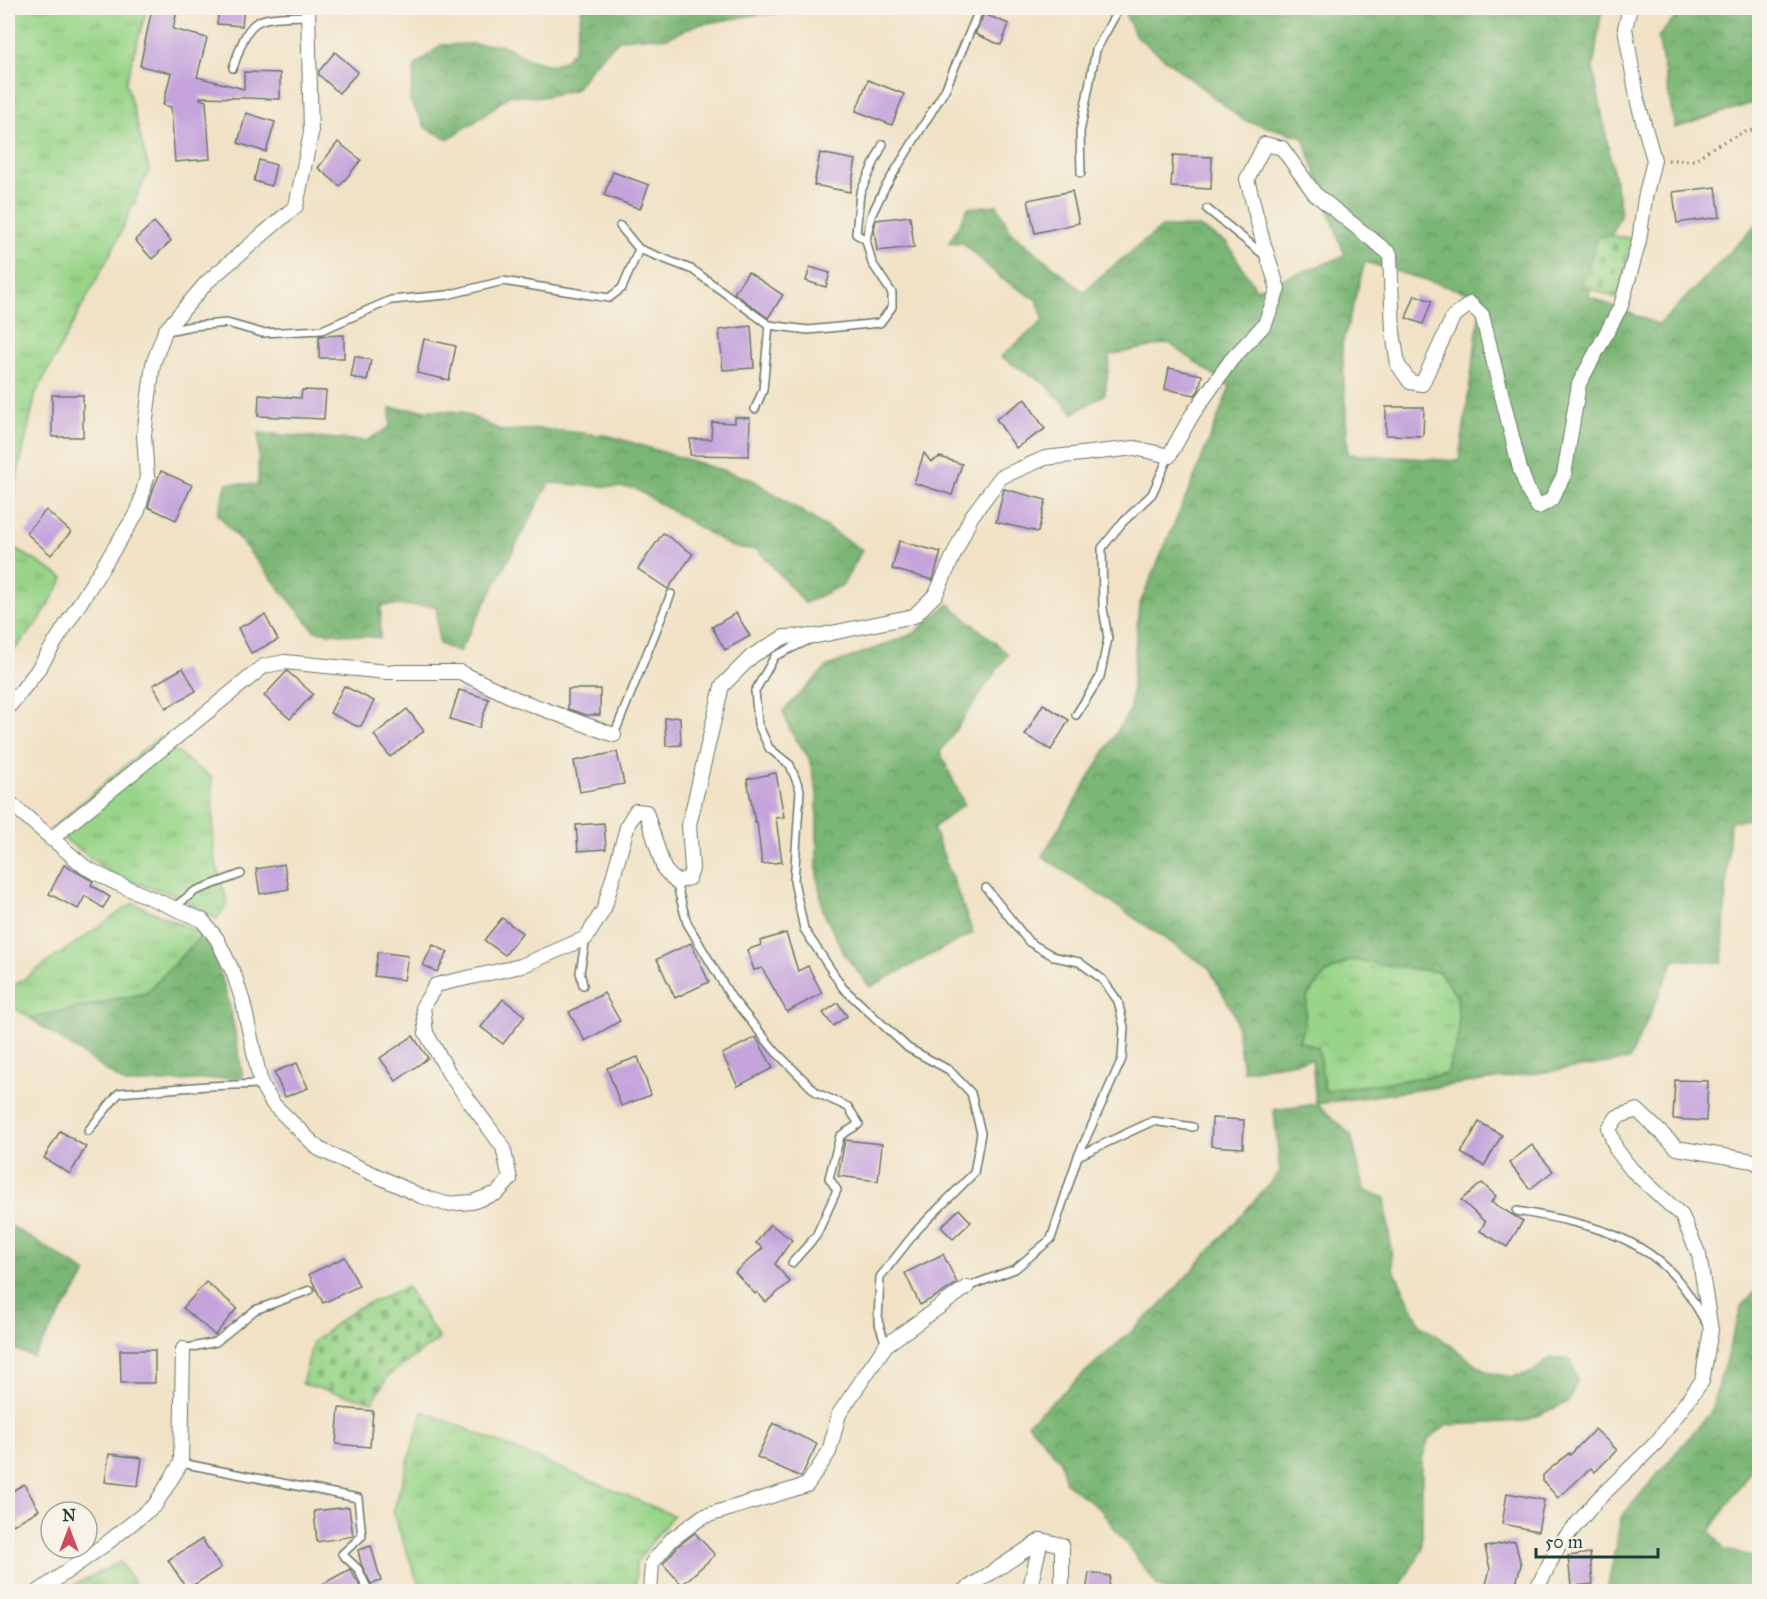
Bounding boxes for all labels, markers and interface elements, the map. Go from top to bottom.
north arrow [39,1500,99,1560]
text: N [62,1506,76,1525]
scale bar [1536,1521,1658,1559]
text: 50 m [1545,1531,1583,1553]

